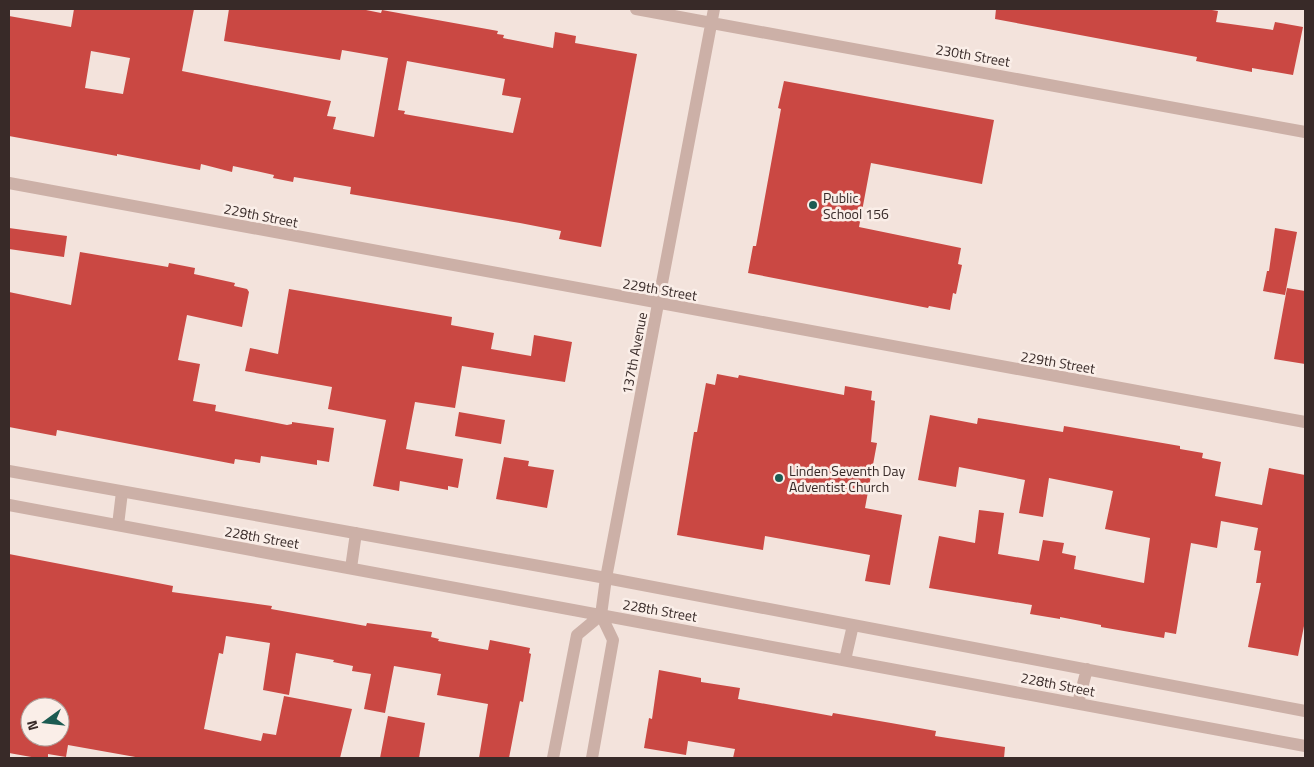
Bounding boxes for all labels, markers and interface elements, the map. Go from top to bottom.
street label: 230th Street [934,38,1012,72]
place label: Public School 156 [823,187,889,224]
street label: 229th Street [222,198,300,232]
marker: Public School 156 [807,199,819,211]
street label: 229th Street [621,272,699,306]
street label: 137th Avenue [616,310,652,396]
street label: 229th Street [1019,345,1097,379]
place label: Linden Seventh Day Adventist Church [789,460,906,497]
marker: Linden Seventh Day Adventist Church [773,472,785,484]
street label: 228th Street [223,520,301,554]
street label: 228th Street [621,593,699,627]
street label: 228th Street [1019,667,1097,701]
north arrow [20,697,70,747]
text: N [21,718,43,733]

